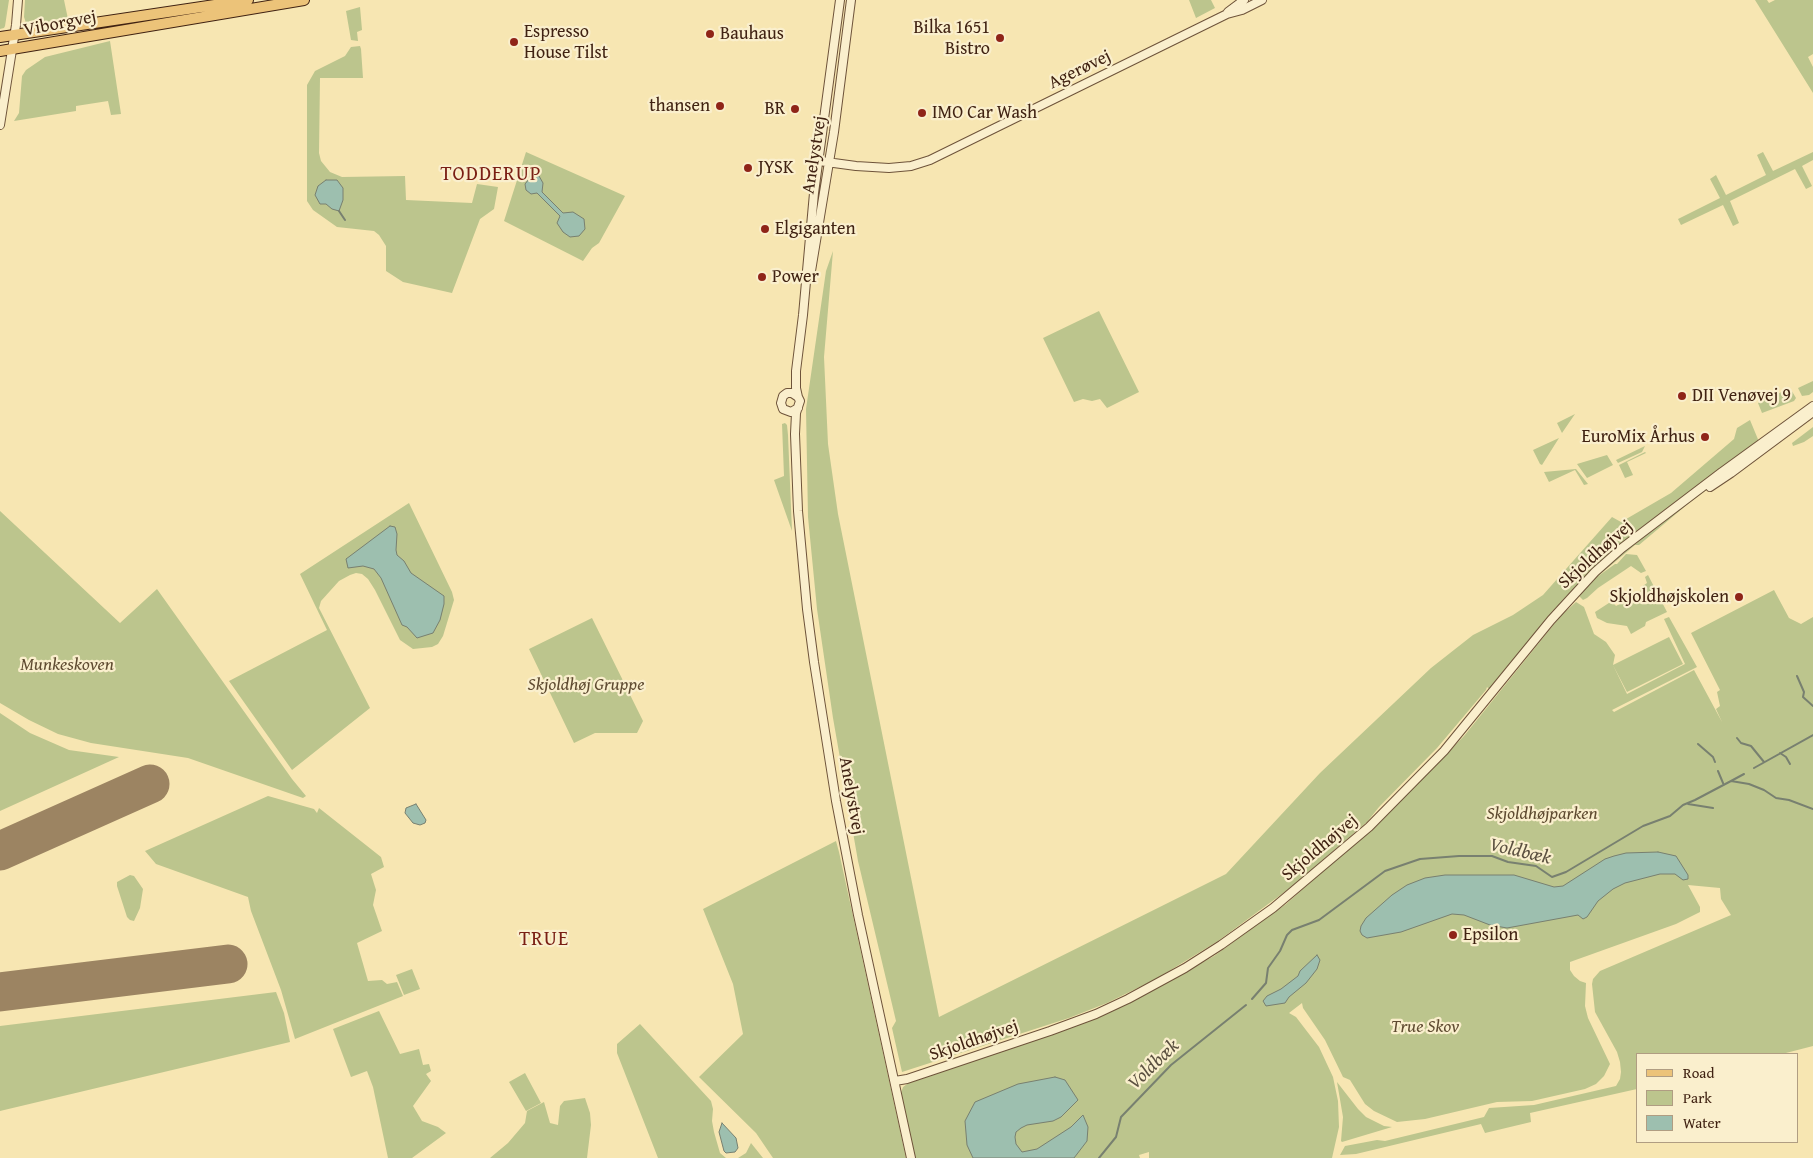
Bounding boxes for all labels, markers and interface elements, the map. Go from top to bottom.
street label: Viborgvej [22,6,98,42]
place label: Bilka 1651 Bistro [913,17,990,59]
place label: Espresso House Tilst [524,21,608,64]
place label: Bauhaus [720,23,784,45]
marker: Bauhaus [704,28,716,40]
marker: Bilka 1651 Bistro [994,32,1006,44]
marker: Espresso House Tilst [508,36,520,48]
street label: Agerøvej [1045,46,1115,94]
place label: thansen [649,95,710,117]
place label: BR [764,98,785,120]
marker: thansen [714,100,726,112]
place label: IMO Car Wash [932,102,1037,124]
marker: BR [789,103,801,115]
marker: IMO Car Wash [916,107,928,119]
street label: Anelystvej [798,114,832,196]
place label: JYSK [758,157,794,179]
marker: JYSK [742,162,754,174]
district label: TODDERUP [439,163,543,187]
place label: Elgiganten [775,218,856,240]
marker: Elgiganten [759,223,771,235]
place label: Power [772,266,819,288]
marker: Power [756,271,768,283]
place label: DII Venøvej 9 [1692,385,1791,407]
marker: DII Venøvej 9 [1676,390,1688,402]
place label: EuroMix Århus [1582,426,1695,448]
marker: EuroMix Århus [1699,431,1711,443]
street label: Skjoldhøjvej [1554,516,1638,594]
place label: Skjoldhøjskolen [1610,586,1729,608]
marker: Skjoldhøjskolen [1733,591,1745,603]
park label: Munkeskoven [20,654,114,676]
park label: Skjoldhøj Gruppe [528,674,644,696]
street label: Anelystvej [834,755,868,837]
park label: Skjoldhøjparken [1486,803,1598,825]
street label: Skjoldhøjvej [1278,810,1362,886]
water label: Voldbæk [1487,834,1553,870]
place label: Epsilon [1463,924,1518,946]
district label: TRUE [518,928,570,952]
marker: Epsilon [1447,929,1459,941]
street label: Skjoldhøjvej [927,1016,1021,1066]
park label: True Skov [1391,1016,1459,1038]
water label: Voldbæk [1124,1035,1184,1095]
legend [1636,1053,1798,1143]
text: Road [1683,1062,1714,1083]
text: Park [1683,1087,1712,1108]
text: Water [1683,1112,1721,1133]

